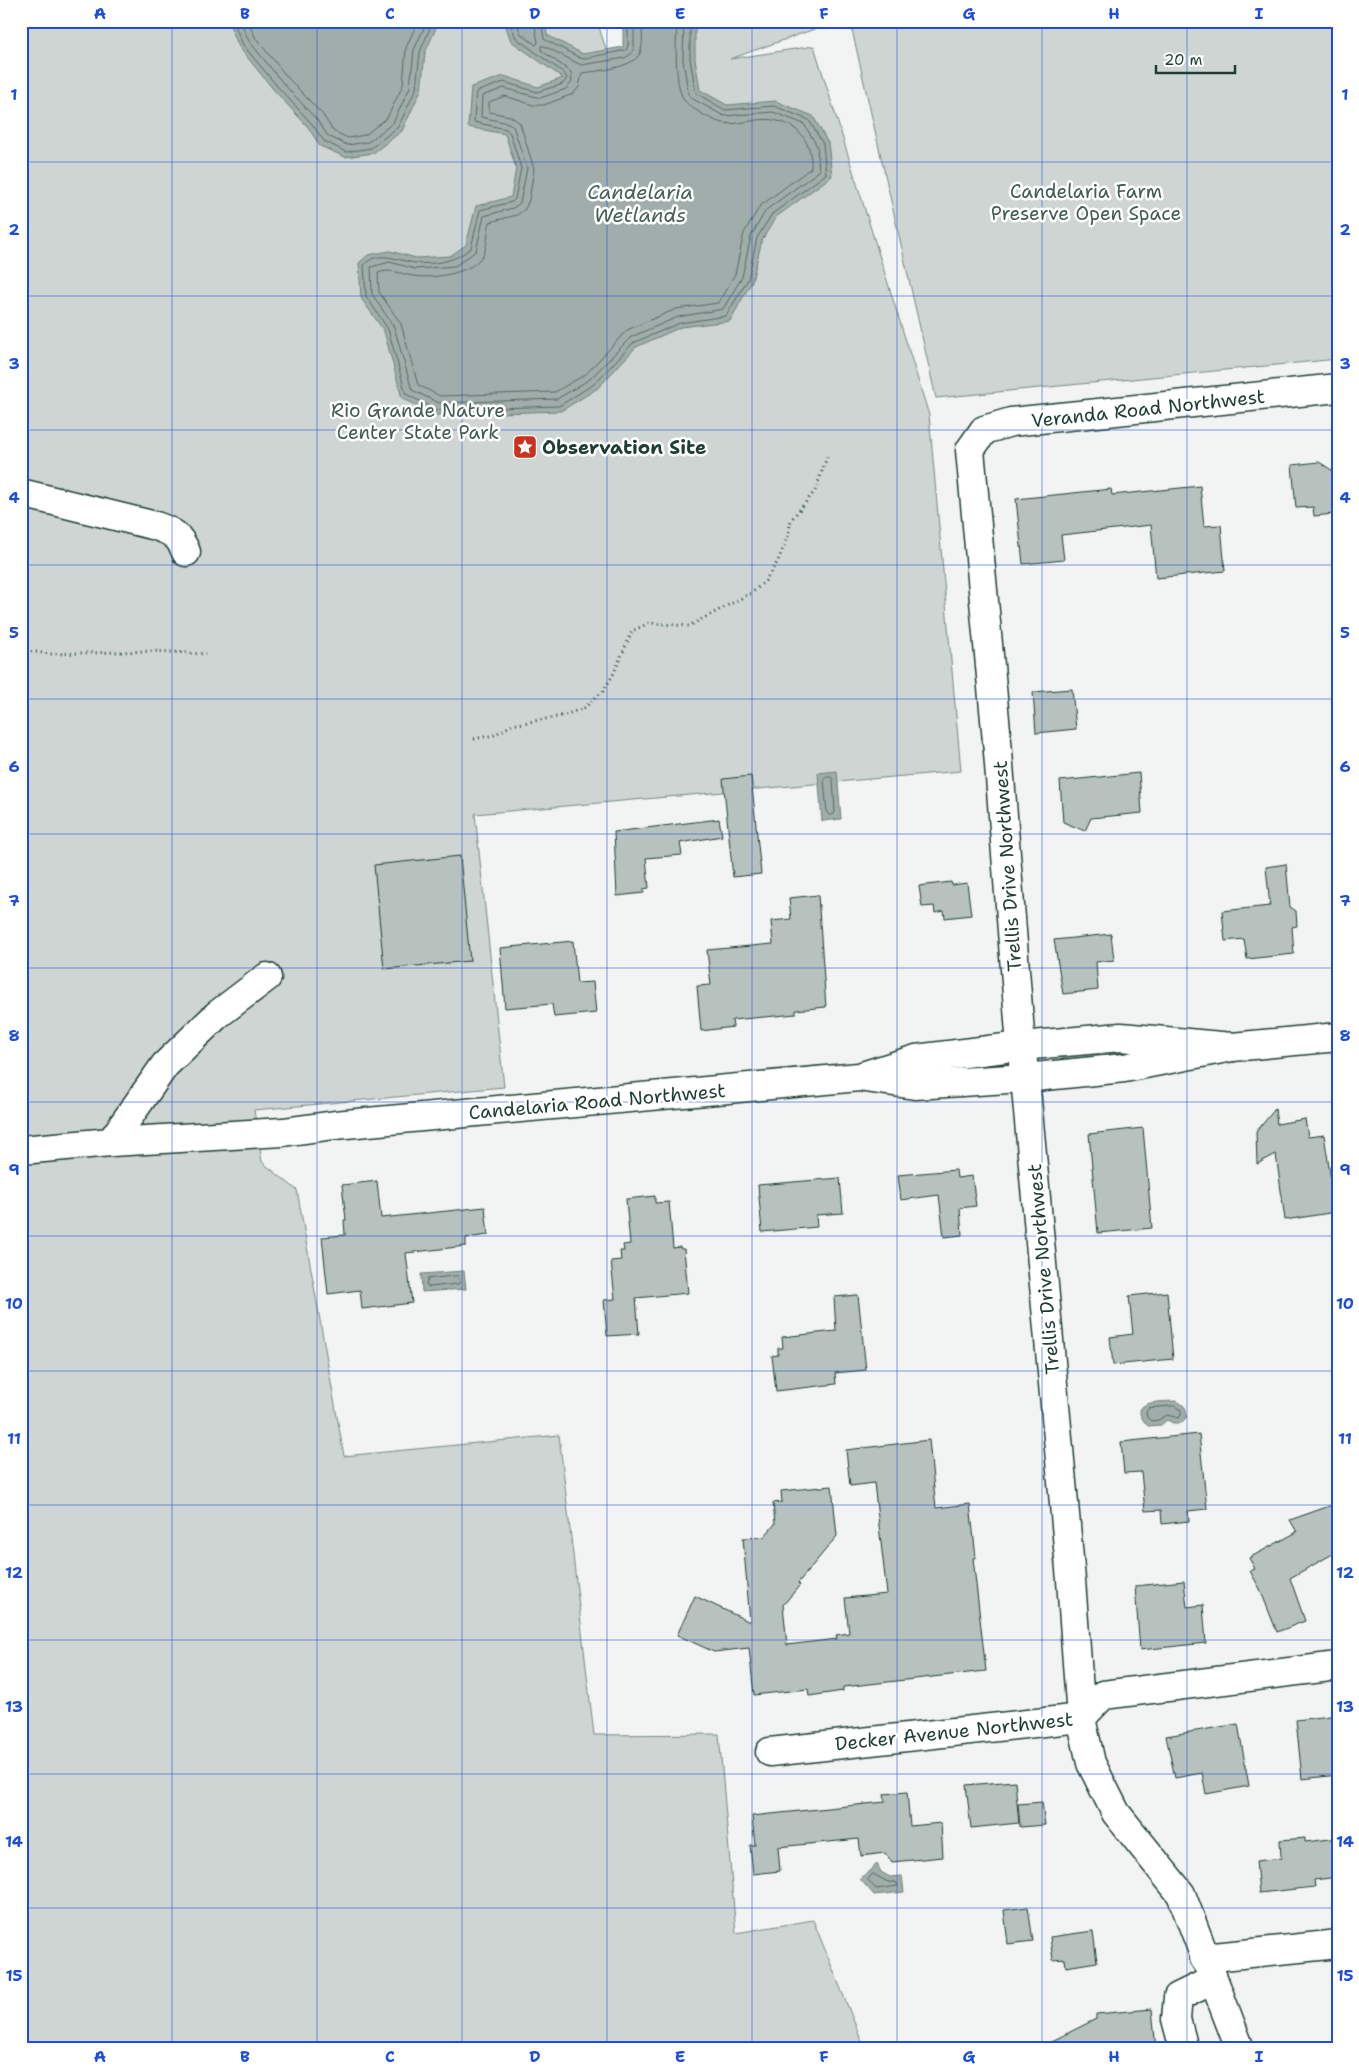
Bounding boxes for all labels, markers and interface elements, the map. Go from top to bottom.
text: A [94,3,106,24]
text: B [240,3,250,24]
text: C [385,3,395,24]
text: D [529,3,541,24]
text: E [675,3,685,24]
text: F [819,3,829,24]
text: G [963,3,976,24]
text: H [1108,3,1120,24]
text: I [1255,3,1264,24]
scale bar [1156,42,1235,74]
text: 20 m [1164,50,1203,70]
text: 1 [10,84,18,105]
text: 1 [1341,84,1349,105]
water label: Candelaria Wetlands [587,179,693,228]
park label: Candelaria Farm Preserve Open Space [991,179,1181,226]
text: 2 [8,219,20,240]
text: 2 [1339,219,1351,240]
text: 3 [8,353,20,374]
text: 3 [1339,353,1351,374]
street label: Veranda Road Northwest [1030,384,1266,433]
park label: Rio Grande Nature Center State Park [331,398,505,445]
place icon: Observation Site [512,434,538,460]
place label: Observation Site [542,435,706,460]
text: 4 [8,487,20,508]
text: 4 [1339,487,1351,508]
text: 5 [9,622,19,643]
text: 5 [1340,622,1350,643]
text: 6 [8,756,20,777]
text: 6 [1339,756,1351,777]
street label: Trellis Drive Northwest [988,760,1027,972]
text: 7 [8,890,20,911]
text: 7 [1339,890,1351,911]
text: 8 [8,1025,20,1046]
text: 8 [1339,1025,1351,1046]
street label: Candelaria Road Northwest [467,1078,727,1125]
text: 9 [8,1159,20,1180]
text: 9 [1339,1159,1351,1180]
street label: Trellis Drive Northwest [1022,1163,1065,1375]
text: 10 [5,1293,23,1314]
text: 10 [1336,1293,1354,1314]
text: 11 [7,1428,21,1449]
text: 11 [1338,1428,1352,1449]
text: 12 [5,1562,23,1583]
text: 12 [1336,1562,1354,1583]
text: 13 [5,1696,23,1717]
text: 13 [1336,1696,1354,1717]
street label: Decker Avenue Northwest [834,1707,1074,1756]
text: 14 [5,1831,23,1852]
text: 14 [1336,1831,1354,1852]
text: 15 [5,1965,23,1986]
text: 15 [1336,1965,1354,1986]
text: A [94,2046,106,2067]
text: B [240,2046,250,2067]
text: C [385,2046,395,2067]
text: D [529,2046,541,2067]
text: E [675,2046,685,2067]
text: F [819,2046,829,2067]
text: G [963,2046,976,2067]
text: H [1108,2046,1120,2067]
text: I [1255,2046,1264,2067]

